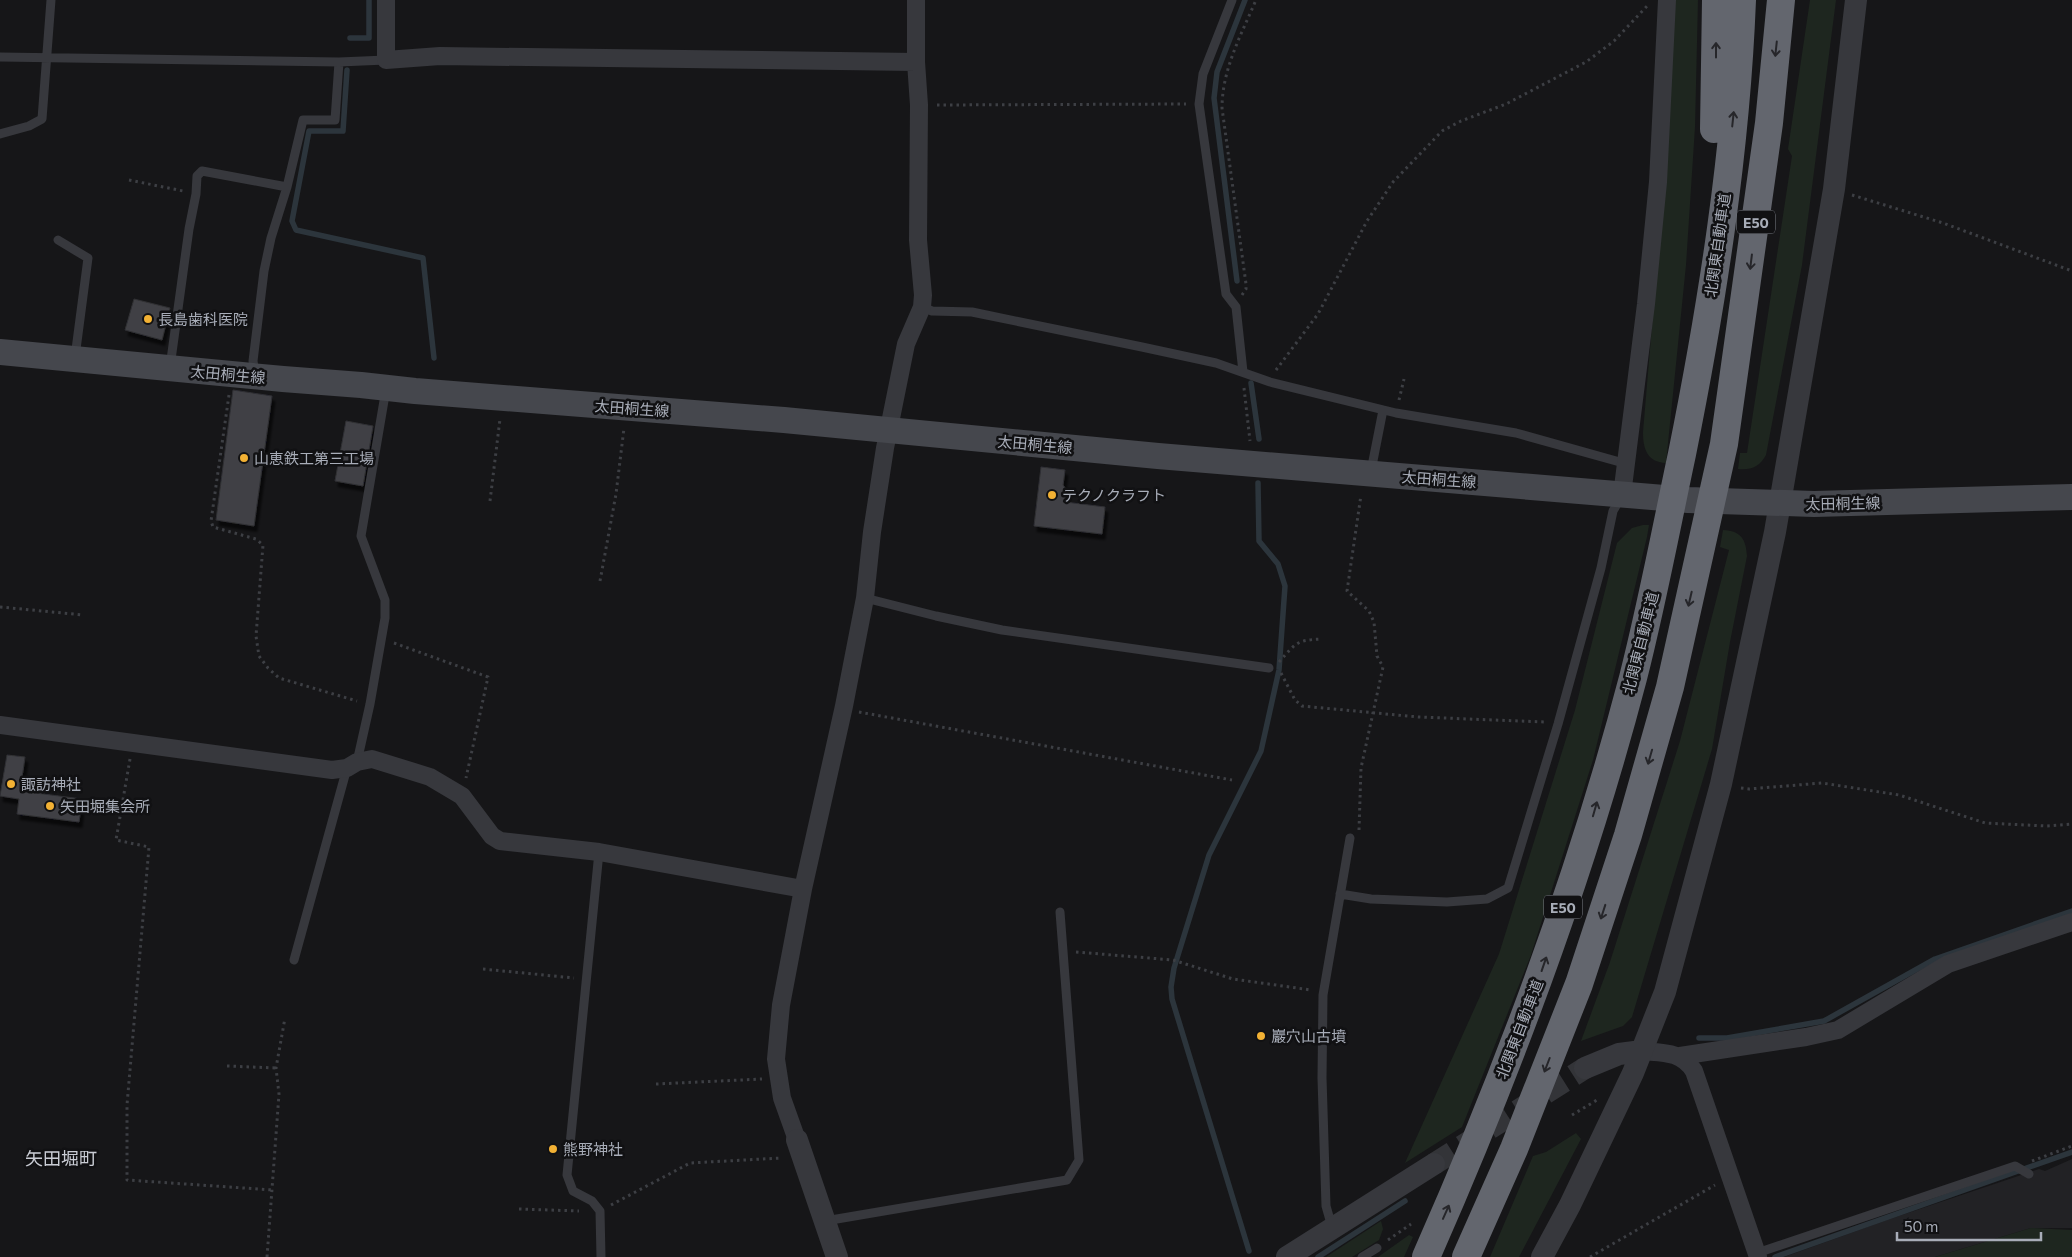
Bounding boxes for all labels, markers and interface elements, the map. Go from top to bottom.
one-way arrow [1771,40,1781,56]
one-way arrow [1711,42,1721,58]
one-way arrow [1728,111,1738,127]
street label: 北関東自動車道 [1701,192,1733,298]
road number: E50 [1737,210,1775,233]
one-way arrow [1745,254,1755,270]
place label: 長島歯科医院 [158,310,248,328]
marker: 長島歯科医院 [142,313,154,325]
street label: 太田桐生線 [190,362,266,386]
street label: 太田桐生線 [594,396,670,420]
street label: 太田桐生線 [997,432,1073,456]
place label: 山恵鉄工第三工場 [254,449,374,467]
marker: 山恵鉄工第三工場 [238,452,250,464]
street label: 太田桐生線 [1401,467,1477,491]
place label: テクノクラフト [1062,486,1166,504]
marker: テクノクラフト [1046,489,1058,501]
street label: 太田桐生線 [1805,493,1881,513]
street label: 北関東自動車道 [1619,590,1661,696]
one-way arrow [1685,591,1694,607]
one-way arrow [1645,749,1655,765]
place label: 諏訪神社 [21,775,81,793]
marker: 諏訪神社 [5,778,17,790]
place label: 矢田堀集会所 [60,797,150,815]
marker: 矢田堀集会所 [44,800,56,812]
one-way arrow [1590,802,1600,818]
road number: E50 [1544,896,1582,919]
one-way arrow [1597,904,1607,920]
one-way arrow [1540,956,1549,972]
street label: 北関東自動車道 [1492,977,1546,1081]
place label: 巖穴山古墳 [1271,1027,1346,1045]
marker: 巖穴山古墳 [1255,1030,1267,1042]
one-way arrow [1542,1057,1552,1072]
place label: 熊野神社 [563,1140,623,1158]
marker: 熊野神社 [547,1143,559,1155]
district label: 矢田堀町 [25,1147,97,1169]
one-way arrow [1441,1205,1451,1220]
scale bar [1897,1210,2041,1242]
text: 50 m [1904,1217,1938,1235]

